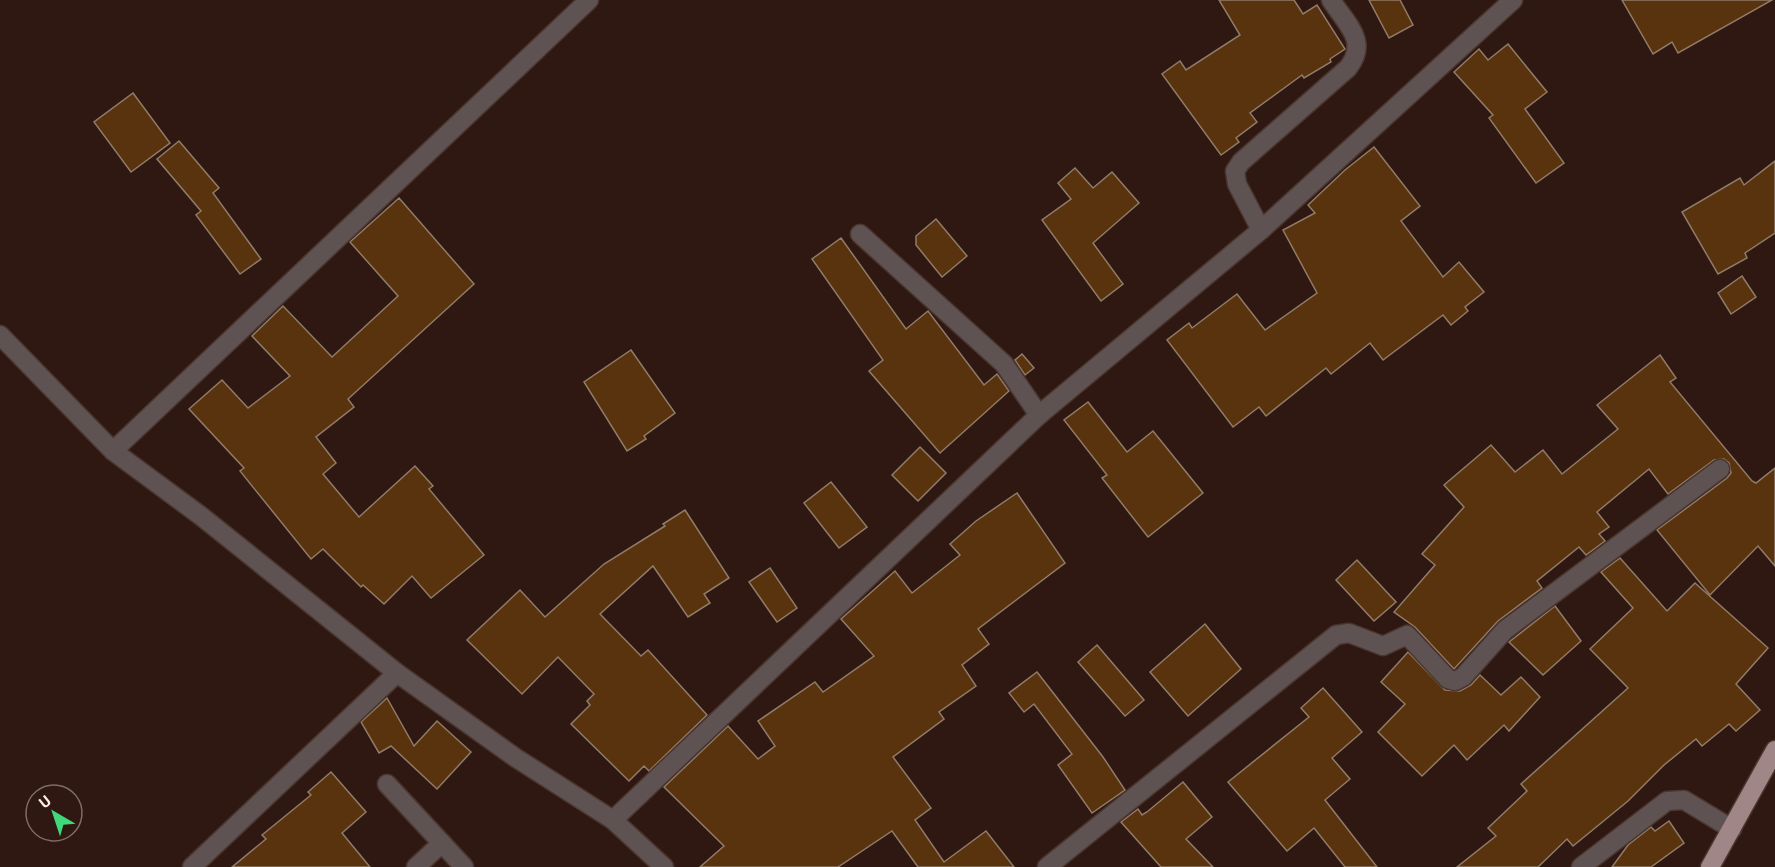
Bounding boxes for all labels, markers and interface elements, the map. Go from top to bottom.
north arrow [24,783,84,843]
text: U [33,789,56,814]

